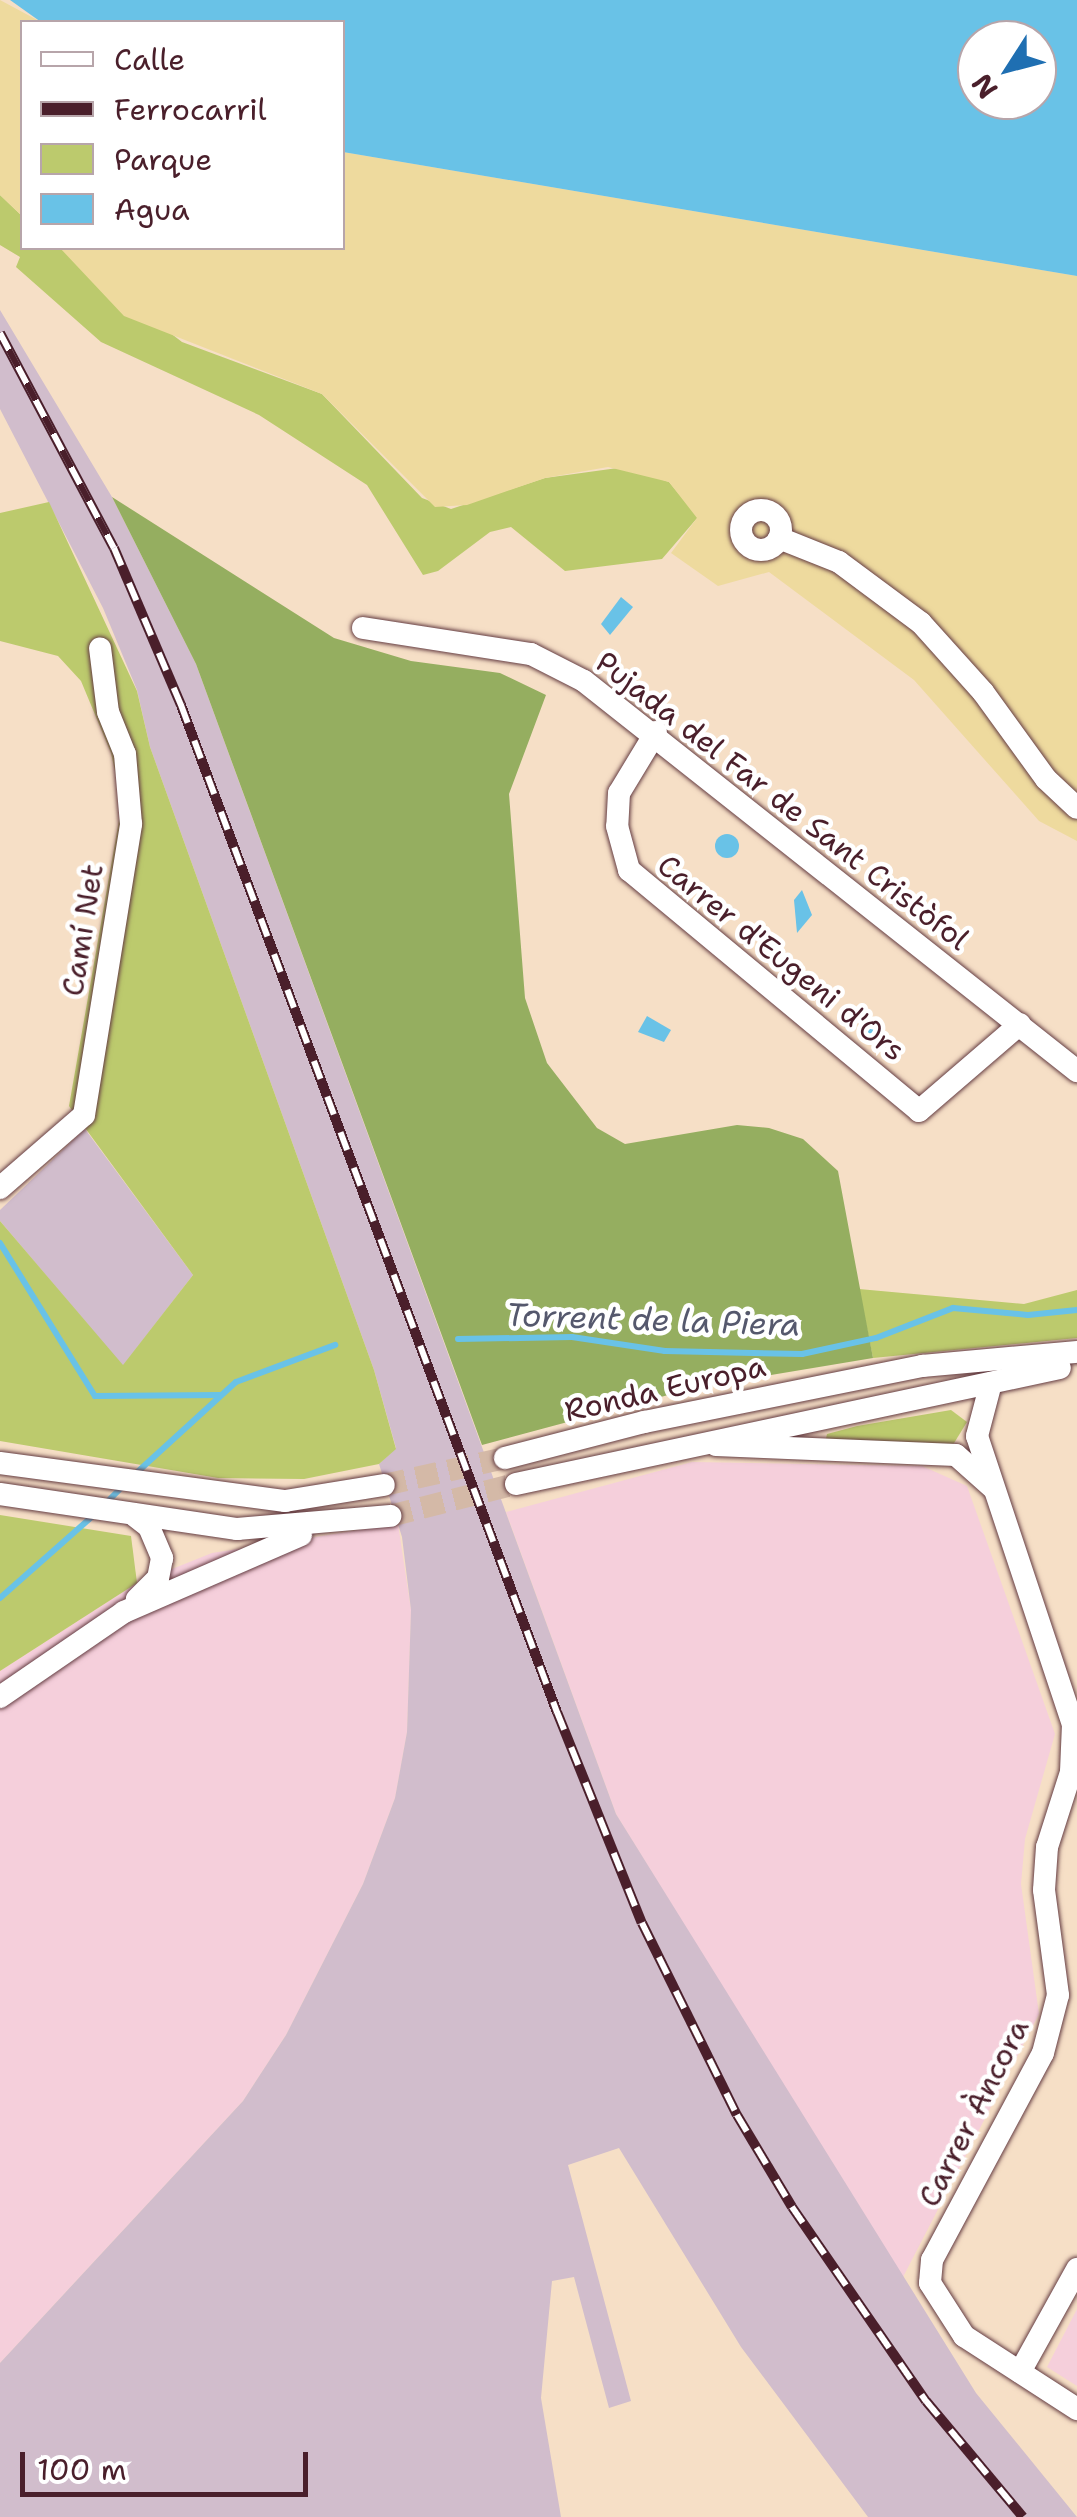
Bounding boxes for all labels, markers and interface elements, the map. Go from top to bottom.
legend [20,20,345,250]
north arrow [957,20,1057,120]
text: Calle [114,39,185,80]
text: N [962,66,1006,107]
text: Ferrocarril [114,89,267,130]
text: Parque [114,139,212,180]
text: Agua [114,189,190,230]
street label: Pujada del Far de Sant Cristòfol [588,644,976,958]
street label: Carrer d'Eugeni d'Ors [650,847,912,1069]
street label: Camí Net [55,861,111,999]
water label: Torrent de la Piera [505,1296,801,1344]
street label: Ronda Europa [561,1348,769,1430]
street label: Carrer Àncora [911,2013,1037,2213]
scale bar [25,2432,312,2494]
text: 100 m [37,2449,127,2490]

